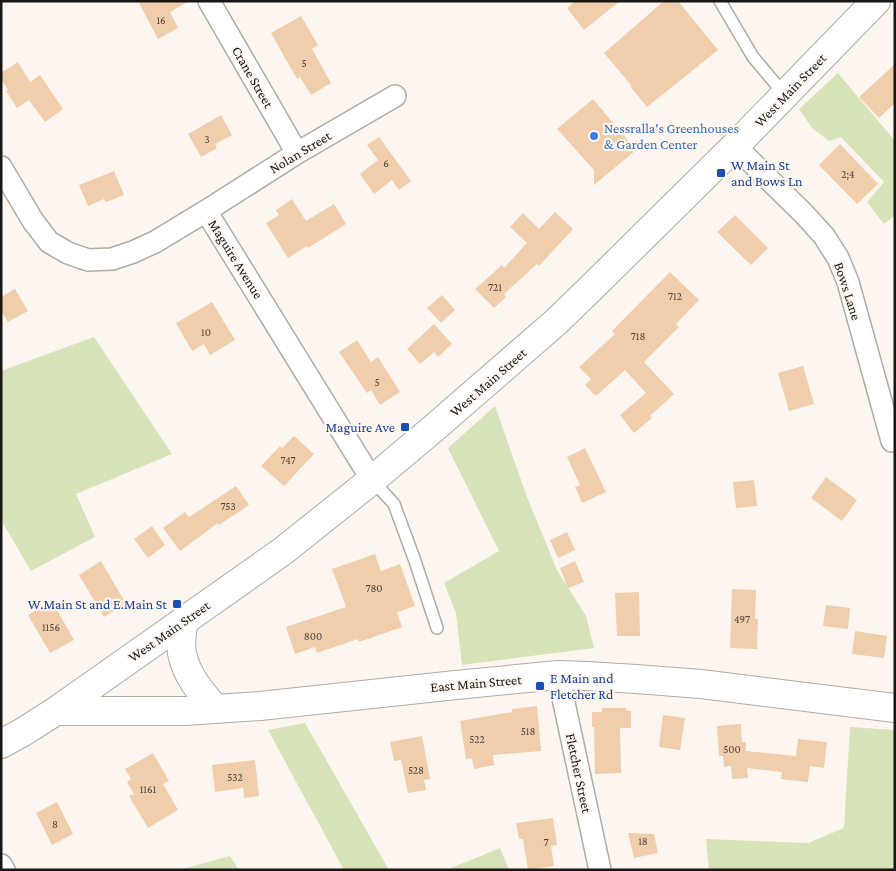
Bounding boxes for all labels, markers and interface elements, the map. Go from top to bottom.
house number: 16 [156,14,166,26]
street label: Crane Street [229,43,277,111]
street label: West Main Street [751,50,829,130]
house number: 5 [301,57,307,69]
place label: Nessralla's Greenhouses & Garden Center [604,120,739,152]
street label: Nolan Street [266,127,334,177]
marker: Nessralla's Greenhouses & Garden Center [588,130,600,142]
house number: 3 [204,133,210,145]
house number: 6 [383,157,389,169]
place label: W Main St and Bows Ln [731,157,803,189]
marker: W Main St and Bows Ln [715,167,727,179]
house number: 2;4 [841,168,855,181]
street label: Maguire Avenue [205,216,267,302]
street label: Bows Lane [831,260,865,322]
house number: 721 [488,281,502,293]
house number: 712 [668,290,682,302]
house number: 10 [201,326,211,338]
house number: 718 [631,330,645,342]
street label: West Main Street [447,344,530,419]
house number: 5 [374,376,380,388]
place label: Maguire Ave [325,419,395,435]
marker: Maguire Ave [399,421,411,433]
house number: 747 [280,454,296,466]
house number: 753 [220,500,236,512]
house number: 780 [365,582,383,594]
place label: W.Main St and E.Main St [28,596,167,612]
street label: West Main Street [125,597,213,665]
marker: W.Main St and E.Main St [171,598,183,610]
house number: 497 [734,613,750,625]
house number: 1156 [42,621,60,633]
house number: 800 [304,630,322,642]
place label: E Main and Fletcher Rd [550,670,614,702]
street label: East Main Street [430,671,523,695]
marker: E Main and Fletcher Rd [534,680,546,692]
house number: 518 [521,725,535,737]
street label: Fletcher Street [563,732,595,815]
house number: 522 [469,733,485,745]
house number: 500 [723,743,741,755]
house number: 528 [408,764,424,776]
house number: 532 [227,771,243,783]
house number: 1161 [140,783,157,795]
house number: 8 [52,818,58,830]
house number: 18 [638,835,648,847]
house number: 7 [543,836,549,848]

